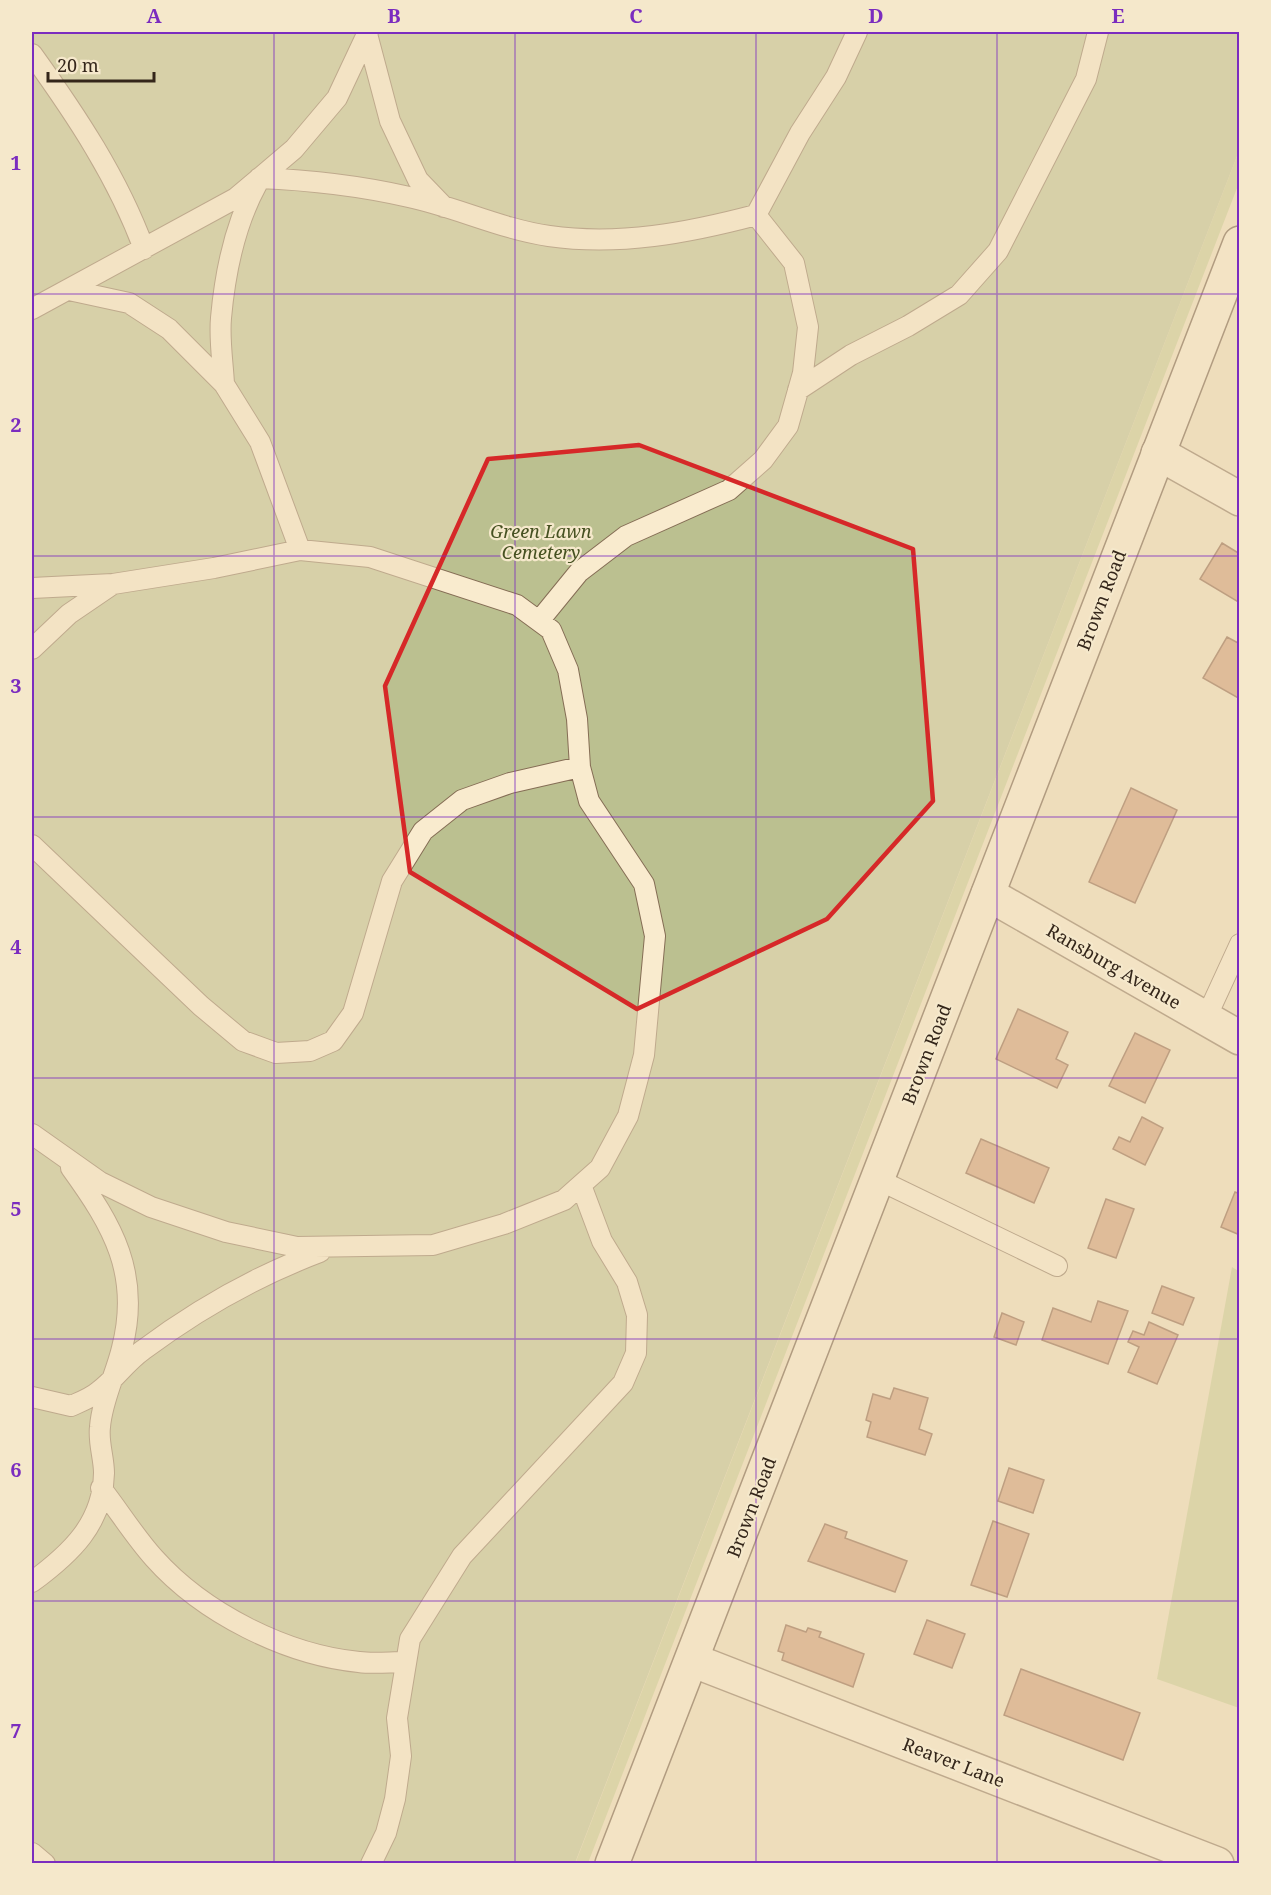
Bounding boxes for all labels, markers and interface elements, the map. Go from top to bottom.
text: A [146,2,162,29]
text: B [387,2,401,29]
text: C [629,2,643,29]
text: D [868,2,884,29]
text: E [1111,2,1125,29]
scale bar [48,45,154,83]
text: 20 m [57,53,99,77]
text: 1 [10,149,22,176]
text: 2 [10,411,22,438]
park label: Green Lawn Cemetery [490,519,592,564]
street label: Brown Road [1071,546,1131,654]
text: 3 [10,672,22,699]
street label: Ransburg Avenue [1042,918,1186,1014]
text: 4 [10,933,22,960]
street label: Brown Road [896,1000,956,1108]
text: 5 [10,1195,22,1222]
street label: Brown Road [721,1453,781,1561]
text: 6 [10,1456,22,1483]
text: 7 [10,1717,22,1744]
street label: Reaver Lane [900,1732,1008,1792]

